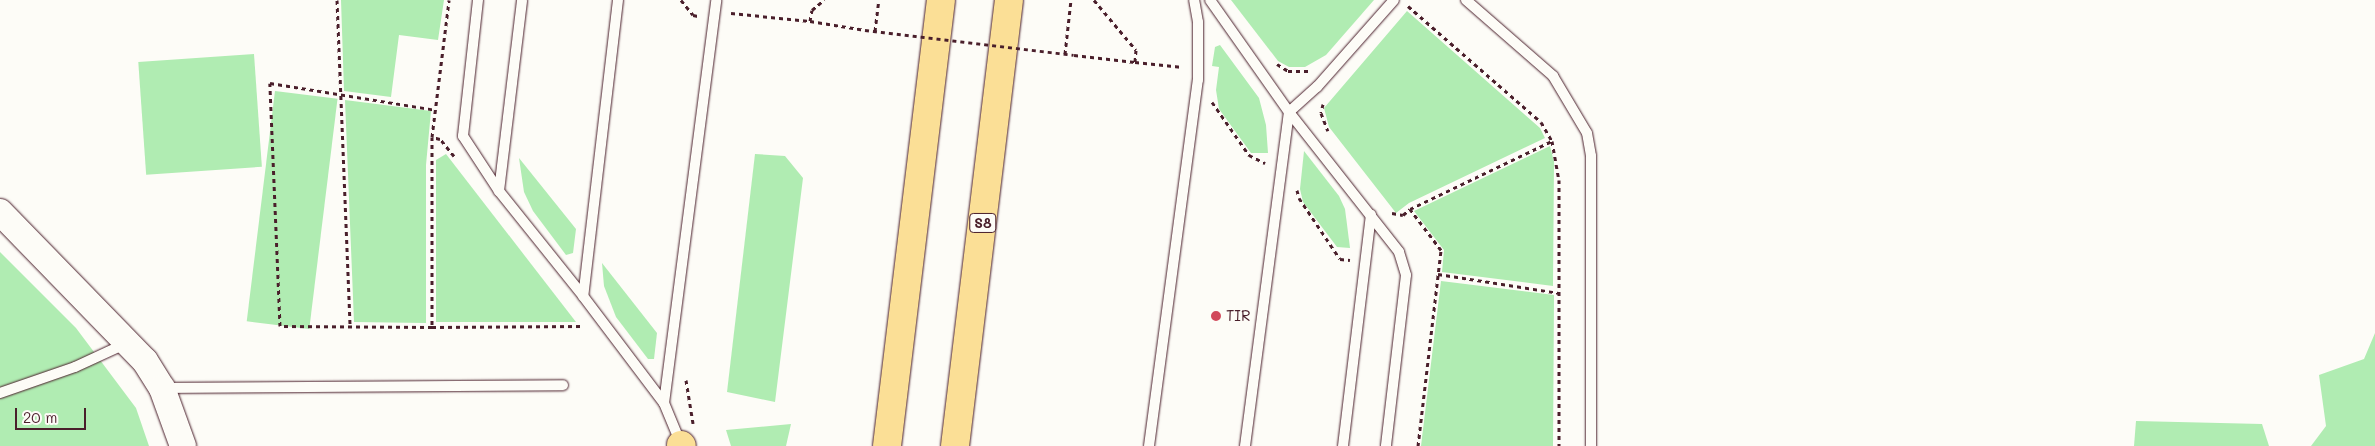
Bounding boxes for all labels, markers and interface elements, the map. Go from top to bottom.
road number: S8 [969,212,997,234]
place label: TIR [1226,307,1251,325]
marker: TIR [1210,310,1222,322]
scale bar [18,398,89,430]
text: 20 m [23,407,57,427]

